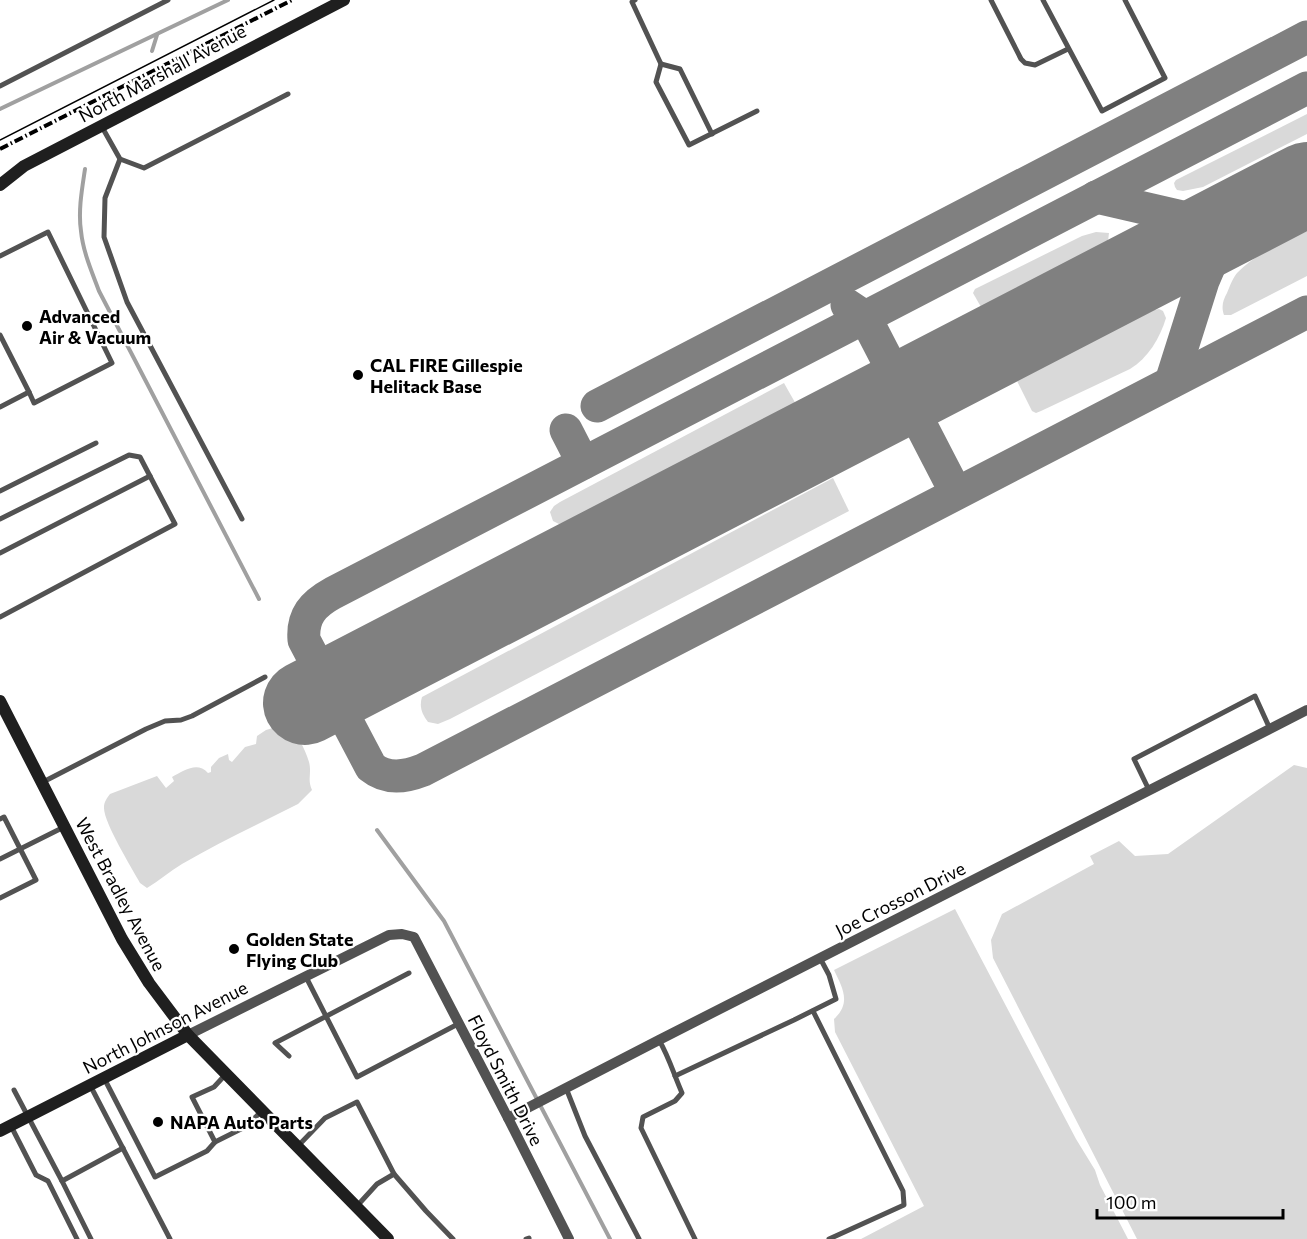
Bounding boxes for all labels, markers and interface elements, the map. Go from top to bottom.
street label: North Marshall Avenue [74,20,250,126]
place label: Advanced Air & Vacuum [39,305,151,348]
marker: Advanced Air & Vacuum [20,319,34,333]
place label: CAL FIRE Gillespie Helitack Base [370,354,523,397]
marker: CAL FIRE Gillespie Helitack Base [351,368,365,382]
street label: West Bradley Avenue [71,814,171,974]
street label: Joe Crosson Drive [831,857,969,941]
place label: Golden State Flying Club [246,928,353,971]
marker: Golden State Flying Club [227,942,241,956]
street label: North Johnson Avenue [79,976,251,1078]
street label: Floyd Smith Drive [464,1011,548,1149]
place label: NAPA Auto Parts [170,1111,313,1133]
marker: NAPA Auto Parts [151,1115,165,1129]
scale bar [1097,1182,1283,1220]
text: 100 m [1106,1191,1156,1213]

